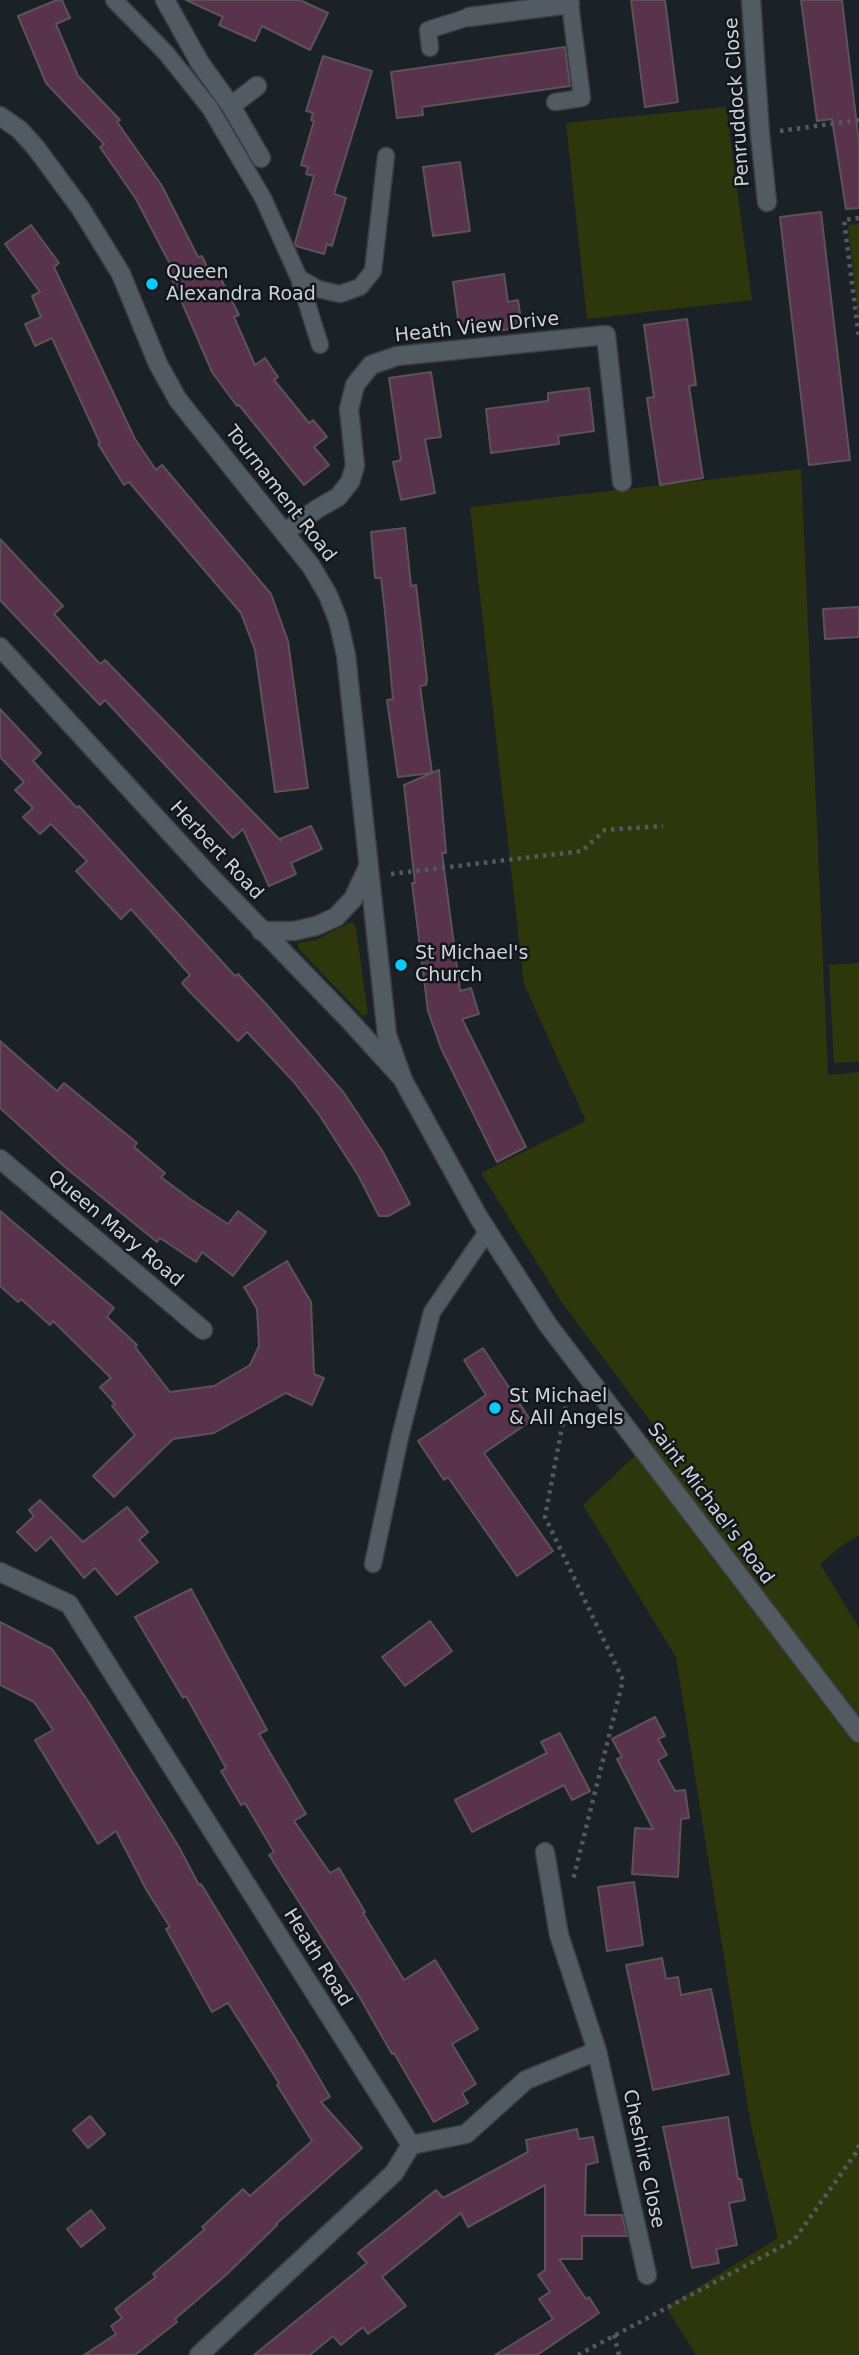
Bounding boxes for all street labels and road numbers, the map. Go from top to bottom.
street label: Penruddock Close [721,17,755,187]
street label: Heath View Drive [394,308,560,348]
street label: Tournament Road [220,421,340,567]
street label: Herbert Road [165,797,267,905]
street label: Queen Mary Road [43,1166,187,1292]
street label: Saint Michael's Road [642,1419,778,1589]
street label: Heath Road [278,1905,356,2011]
street label: Cheshire Close [617,2088,669,2230]

